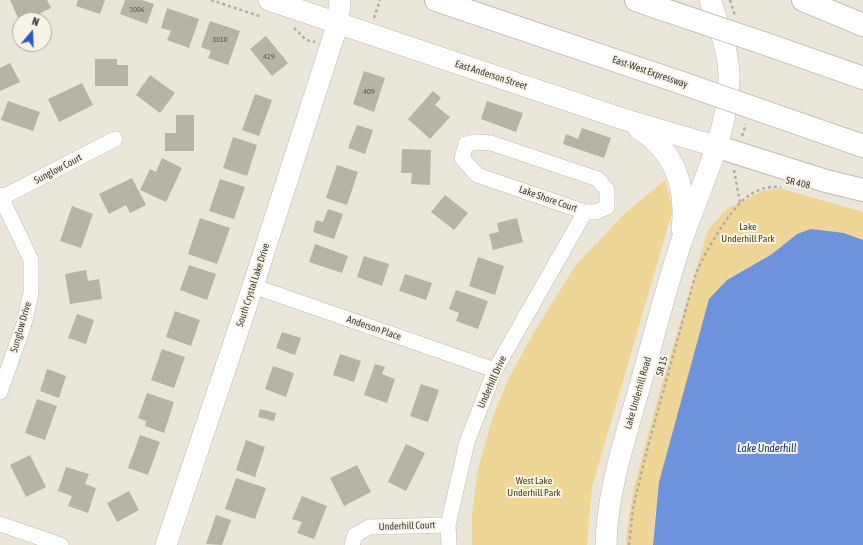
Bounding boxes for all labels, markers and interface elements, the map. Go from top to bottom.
house number: 3006 [129,4,145,14]
north arrow [12,12,52,52]
text: N [31,15,41,28]
house number: 3010 [212,34,228,44]
house number: 429 [263,51,275,61]
street label: East-West Expressway [611,53,689,91]
street label: East Anderson Street [453,58,529,92]
house number: 409 [363,86,375,96]
street label: Sunglow Court [32,151,84,187]
street label: SR 408 [785,174,811,192]
street label: Lake Shore Court [517,183,579,215]
park label: Lake Underhill Park [721,221,775,244]
street label: South Crystal Lake Drive [234,242,272,328]
street label: Sunglow Drive [8,300,34,354]
street label: Anderson Place [345,313,403,343]
street label: Underhill Drive [475,354,509,410]
street label: SR 15 [653,355,671,377]
street label: Lake Underhill Road [622,356,654,430]
water label: Lake Underhill [737,442,797,456]
park label: West Lake Underhill Park [507,475,561,498]
street label: Underhill Court [379,519,435,533]

